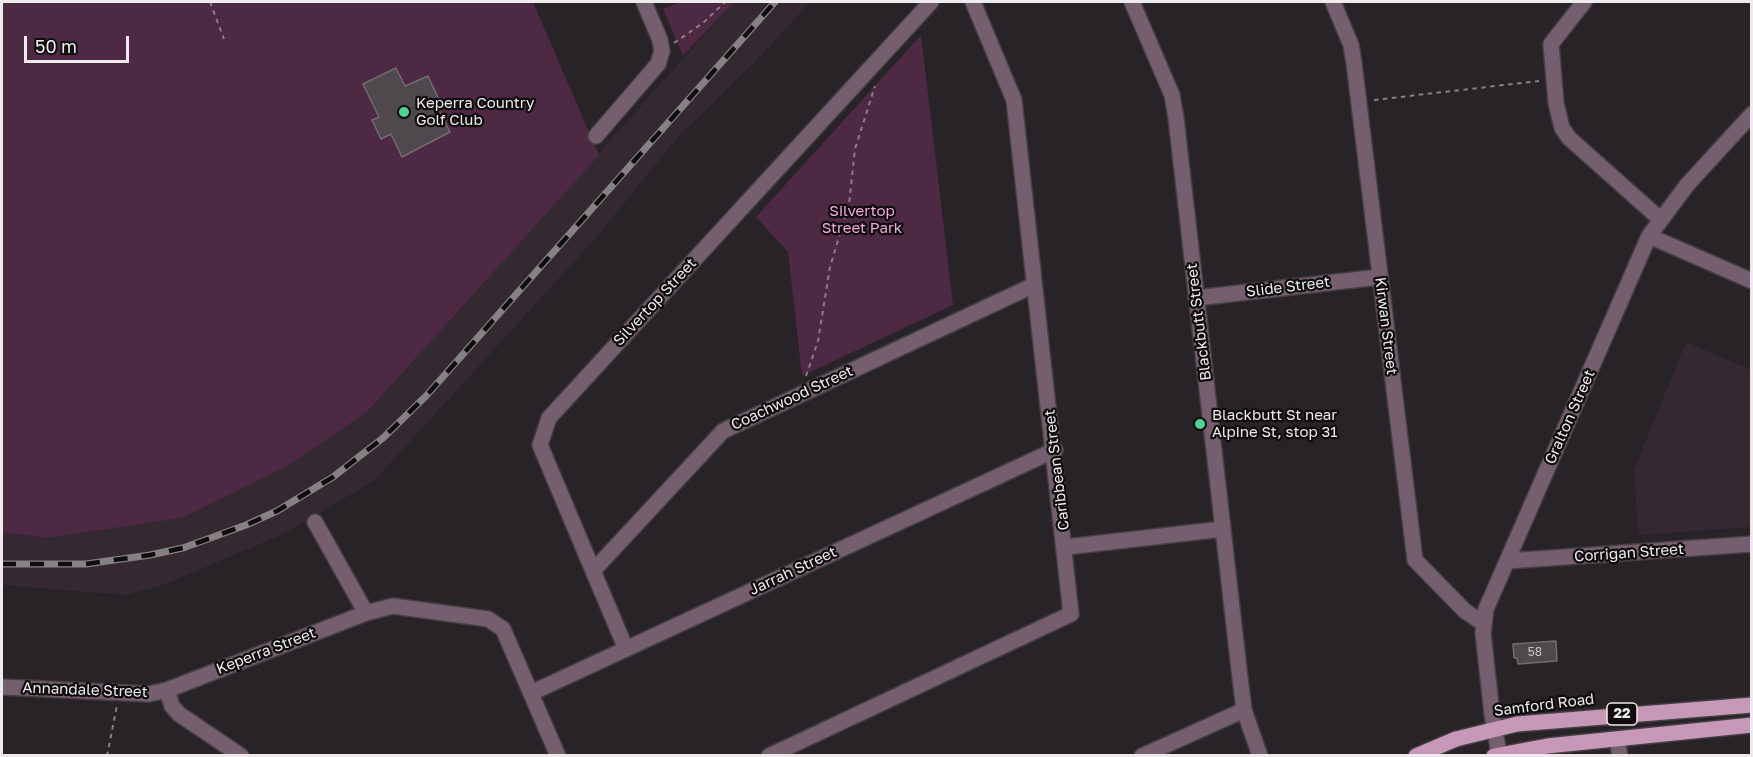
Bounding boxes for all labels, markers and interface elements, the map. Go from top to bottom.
scale bar [27,24,132,62]
text: 50 m [35,35,77,57]
place label: Keperra Country Golf Club [416,94,534,129]
marker: Keperra Country Golf Club [397,105,411,119]
park label: Silvertop Street Park [822,202,902,237]
street label: Silvertop Street [610,254,700,350]
street label: Blackbutt Street [1183,262,1215,382]
street label: Slide Street [1245,273,1331,301]
street label: Kirwan Street [1371,276,1401,376]
street label: Coachwood Street [728,362,856,434]
street label: Gralton Street [1541,367,1599,467]
place label: Blackbutt St near Alpine St, stop 31 [1212,406,1337,441]
street label: Caribbean Street [1041,409,1073,531]
marker: Blackbutt St near Alpine St, stop 31 [1193,417,1207,431]
street label: Corrigan Street [1574,540,1684,566]
street label: Jarrah Street [747,543,839,599]
street label: Keperra Street [214,624,318,678]
house number: 58 [1528,645,1542,659]
street label: Annandale Street [22,679,148,701]
street label: Samford Road [1493,690,1595,720]
road number: 22 [1607,703,1637,725]

